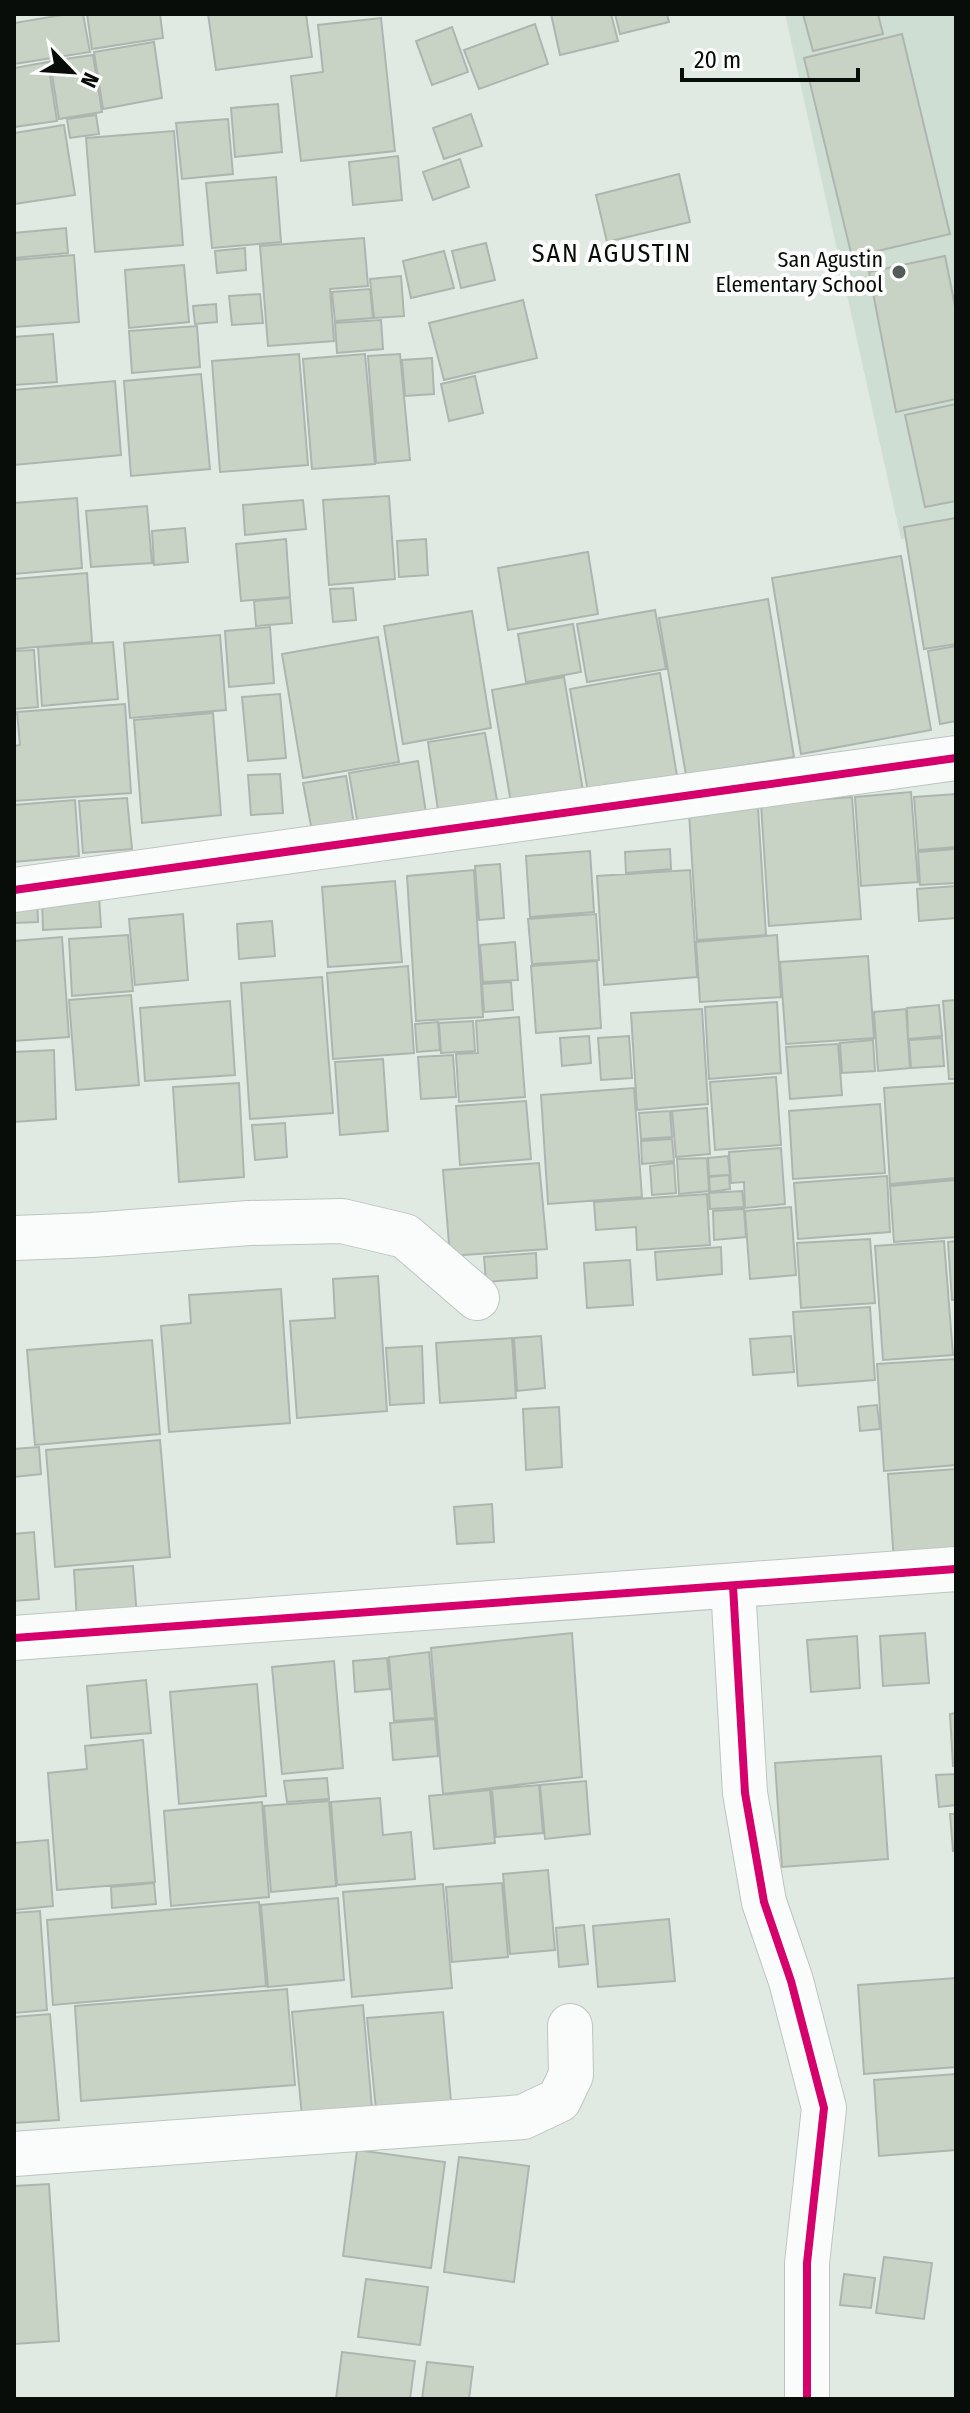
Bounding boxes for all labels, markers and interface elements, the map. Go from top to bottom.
north arrow [32,32,112,112]
scale bar [682,32,858,82]
text: 20 m [694,46,741,74]
text: N [75,69,105,92]
district label: SAN AGUSTIN [532,238,692,269]
place label: San Agustin Elementary School [716,246,883,298]
marker: San Agustin Elementary School [890,263,908,281]

